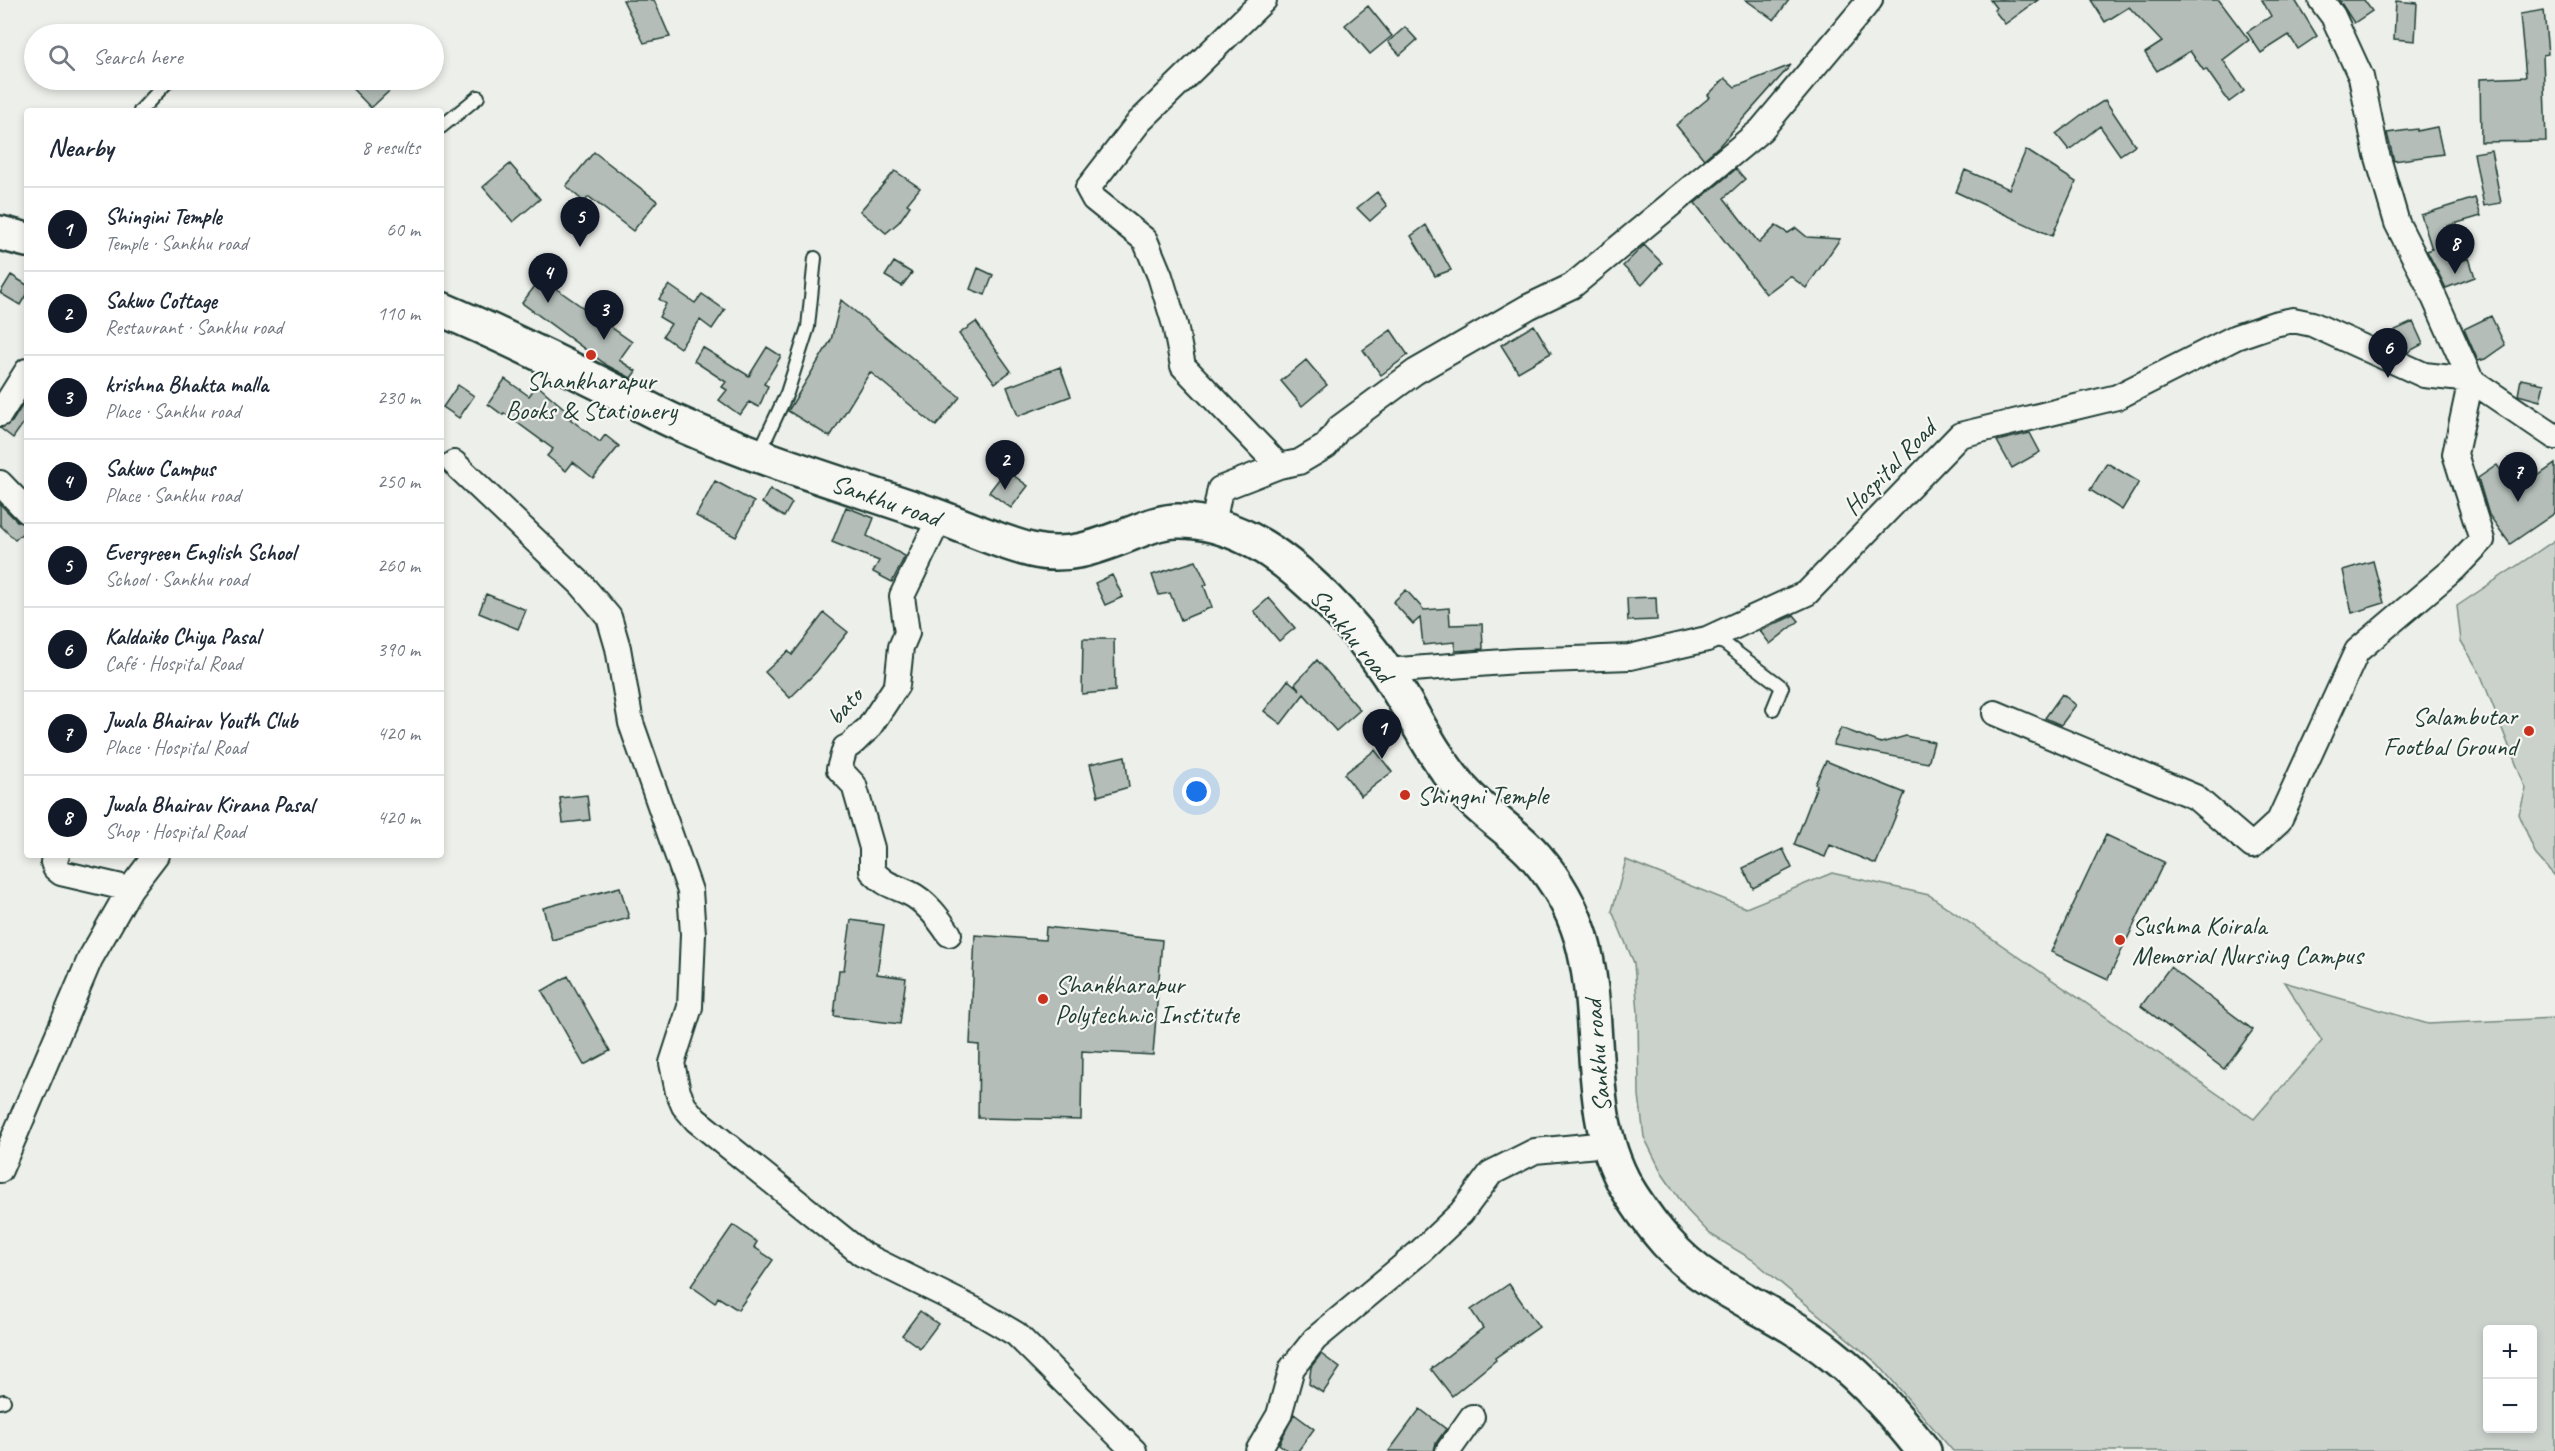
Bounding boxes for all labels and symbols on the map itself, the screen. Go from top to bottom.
pin: 5 [560,198,600,247]
pin: 8 [2436,224,2474,274]
pin: 4 [528,254,568,303]
pin: 3 [584,290,624,340]
pin: 6 [2368,328,2408,378]
marker: Shankharapur Books & Stationery [584,348,598,362]
place label: Shankharapur Books & Stationery [505,364,679,427]
street label: Hospital Road [1836,410,1946,522]
pin: 2 [986,440,1024,490]
pin: 7 [2498,452,2538,502]
street label: Sankhu road [827,467,948,536]
street label: Sankhu road [1303,582,1403,692]
street label: bato [819,678,872,732]
place label: Salambutar Footbal Ground [2383,700,2521,763]
pin: 1 [1362,710,1402,759]
marker: Salambutar Footbal Ground [2522,724,2536,738]
your location [1182,777,1211,806]
place label: Shingni Temple [1417,779,1551,812]
marker: Shingni Temple [1398,788,1412,802]
place label: Sushma Koirala Memorial Nursing Campus [2132,909,2365,972]
marker: Sushma Koirala Memorial Nursing Campus [2113,933,2127,947]
place label: Shankharapur Polytechnic Institute [1055,968,1240,1031]
marker: Shankharapur Polytechnic Institute [1036,992,1050,1006]
street label: Sankhu road [1576,995,1619,1114]

